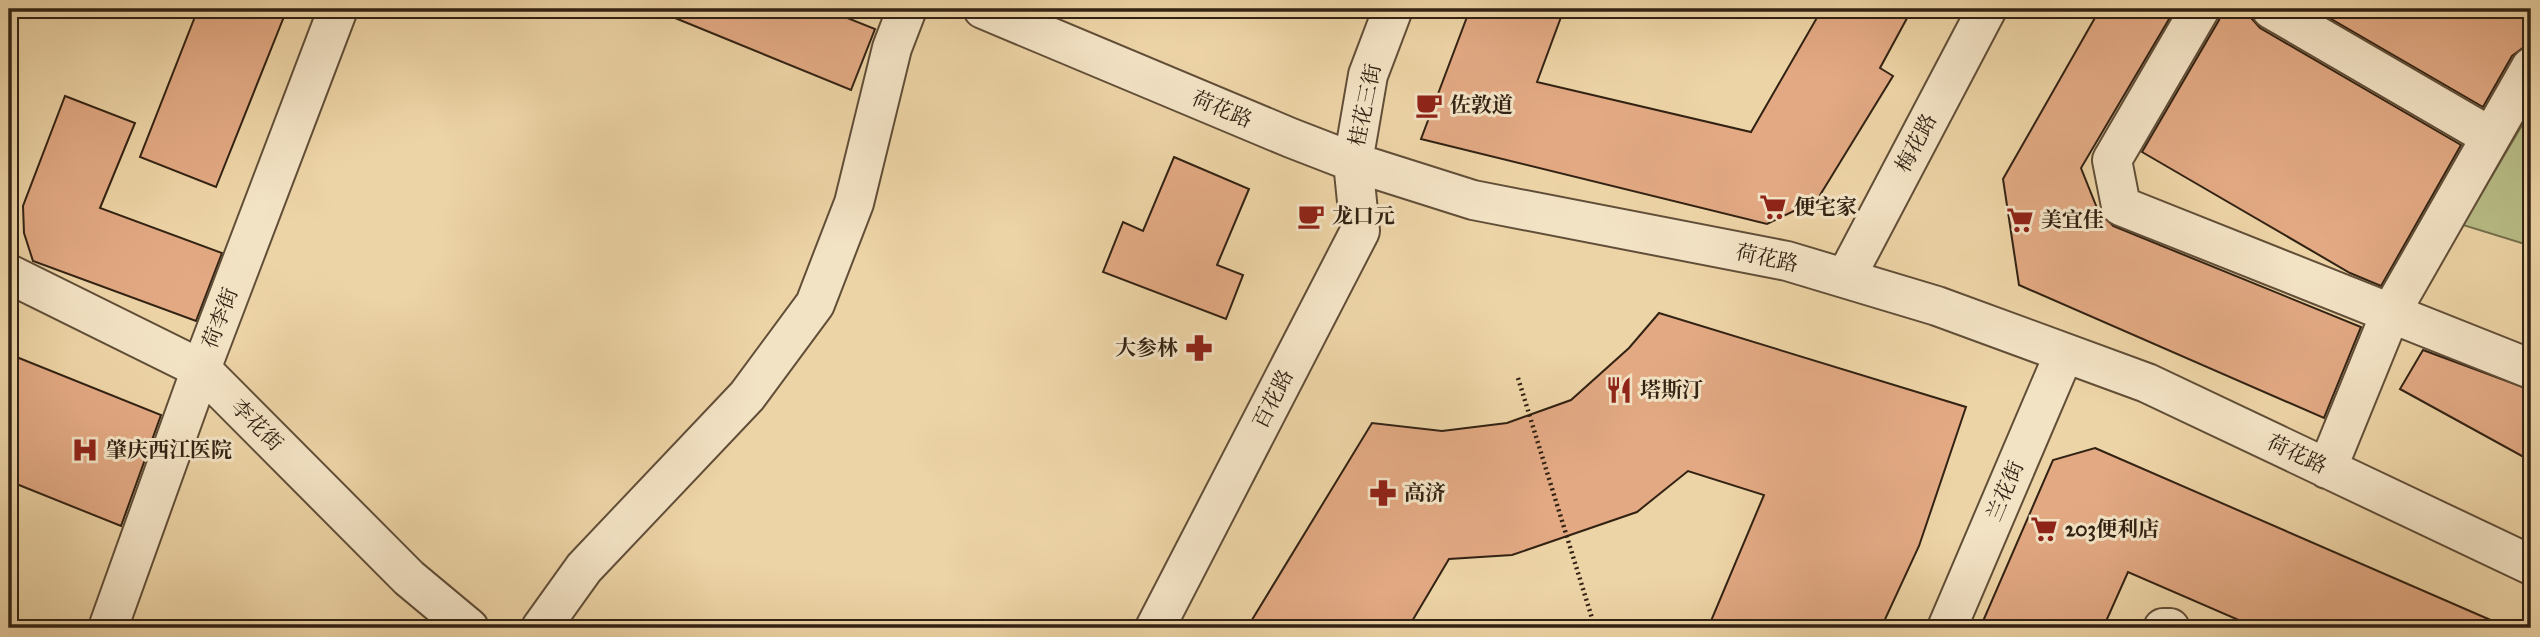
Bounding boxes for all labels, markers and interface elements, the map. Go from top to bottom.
street label: 桂花三街 [1344,61,1386,149]
street label: 荷花路 [1188,85,1256,133]
cafe icon: 佐敦道 [1414,90,1444,120]
place label: 佐敦道 [1450,92,1513,118]
street label: 梅花路 [1890,109,1942,177]
supermarket icon: 便宅家 [1758,192,1788,222]
place label: 便宅家 [1794,194,1857,220]
cafe icon: 龙口元 [1296,201,1326,231]
place label: 龙口元 [1332,203,1395,229]
supermarket icon: 美宜佳 [2005,205,2035,235]
place label: 美宜佳 [2041,207,2104,233]
street label: 荷花路 [1733,239,1801,277]
street label: 荷李街 [197,284,243,352]
pharmacy icon: 大参林 [1184,333,1214,363]
place label: 大参林 [1115,335,1178,361]
street label: 百花路 [1247,365,1299,433]
restaurant icon: 塔斯汀 [1604,375,1634,405]
place label: 塔斯汀 [1640,377,1703,403]
street label: 李花街 [226,394,288,456]
street label: 荷花路 [2263,429,2331,479]
hospital icon: 肇庆西江医院 [70,435,100,465]
place label: 肇庆西江医院 [106,437,232,463]
street label: 兰花街 [1981,457,2029,525]
pharmacy icon: 高济 [1368,478,1398,508]
place label: 高济 [1404,480,1446,506]
supermarket icon: 203便利店 [2029,514,2059,544]
place label: 203便利店 [2065,516,2159,542]

